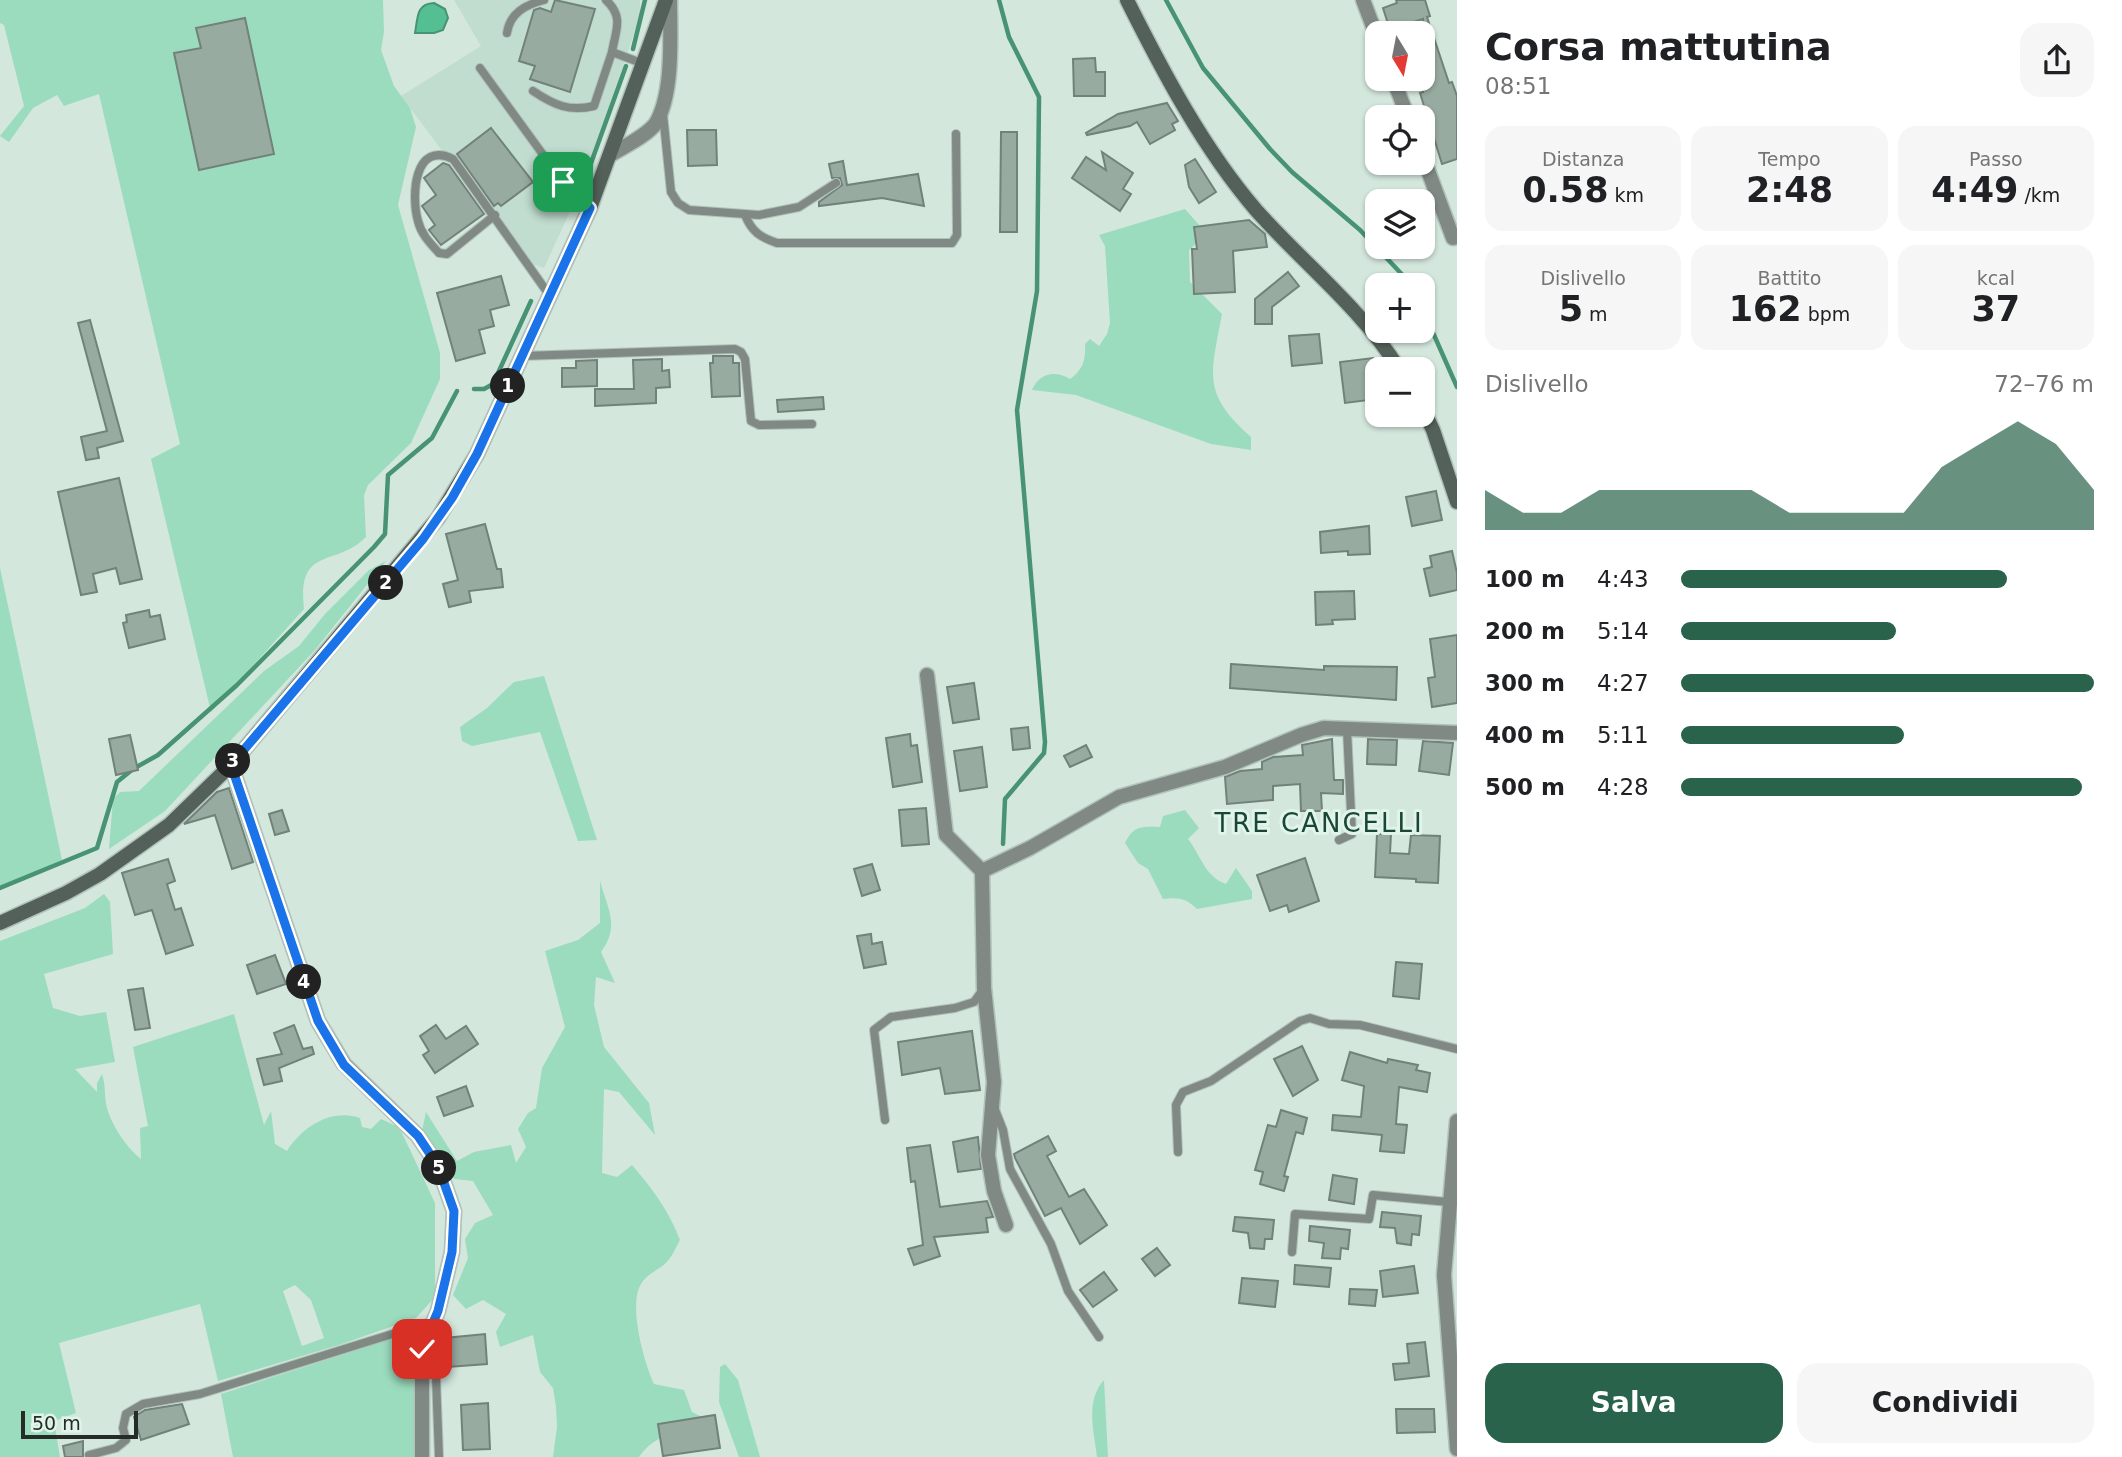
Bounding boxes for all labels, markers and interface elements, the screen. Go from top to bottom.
north arrow [1365,21,1435,91]
map controls [1365,21,1435,427]
button: share [2020,23,2094,97]
text: Corsa mattutina [1485,25,1832,69]
text: 08:51 [1485,73,1551,99]
button: locate [1365,105,1435,175]
text: Distanza [1542,148,1624,170]
text: Tempo [1758,148,1821,170]
text: Passo [1969,148,2023,170]
pin [533,152,593,212]
icon: arrive [544,163,582,201]
text: 0.58 [1522,170,1609,210]
text: 2:48 [1746,170,1833,210]
text: 4:49 [1931,170,2018,210]
text: km [1609,184,1644,206]
text: /km [2018,184,2060,206]
button: layers [1365,189,1435,259]
text: Dislivello [1540,267,1626,289]
text: Battito [1758,267,1821,289]
text: kcal [1977,267,2015,289]
button: + [1365,273,1435,343]
text: 5 [1559,289,1583,329]
text: 162 [1729,289,1802,329]
text: 37 [1971,289,2020,329]
text: m [1583,303,1608,325]
text: bpm [1802,303,1850,325]
button: − [1365,357,1435,427]
pin: 1 [490,368,526,404]
text: Dislivello [1485,371,1588,397]
text: 72–76 m [1994,371,2094,397]
text: 1 [501,374,514,396]
pin: 2 [368,566,404,600]
text: 100 m [1485,566,1565,592]
text: 4:43 [1597,566,1649,592]
text: 2 [379,571,392,593]
text: 200 m [1485,618,1565,644]
text: 5:14 [1597,618,1649,644]
text: 300 m [1485,670,1565,696]
text: 4:27 [1597,670,1649,696]
text: 400 m [1485,722,1565,748]
text: 5:11 [1597,722,1649,748]
pin: 3 [216,744,250,778]
text: 3 [226,749,239,771]
text: 500 m [1485,774,1565,800]
text: 4:28 [1597,774,1649,800]
district label: TRE CANCELLI [1213,808,1424,838]
pin: 4 [286,964,322,1000]
text: 4 [297,970,310,992]
pin: 5 [422,1150,457,1186]
text: 5 [432,1156,445,1178]
pin [392,1319,452,1379]
icon: check [403,1330,441,1368]
button: Salva [1485,1363,1783,1443]
button: Condividi [1797,1363,2094,1443]
scale bar [21,1408,138,1440]
text: 50 m [32,1412,81,1434]

